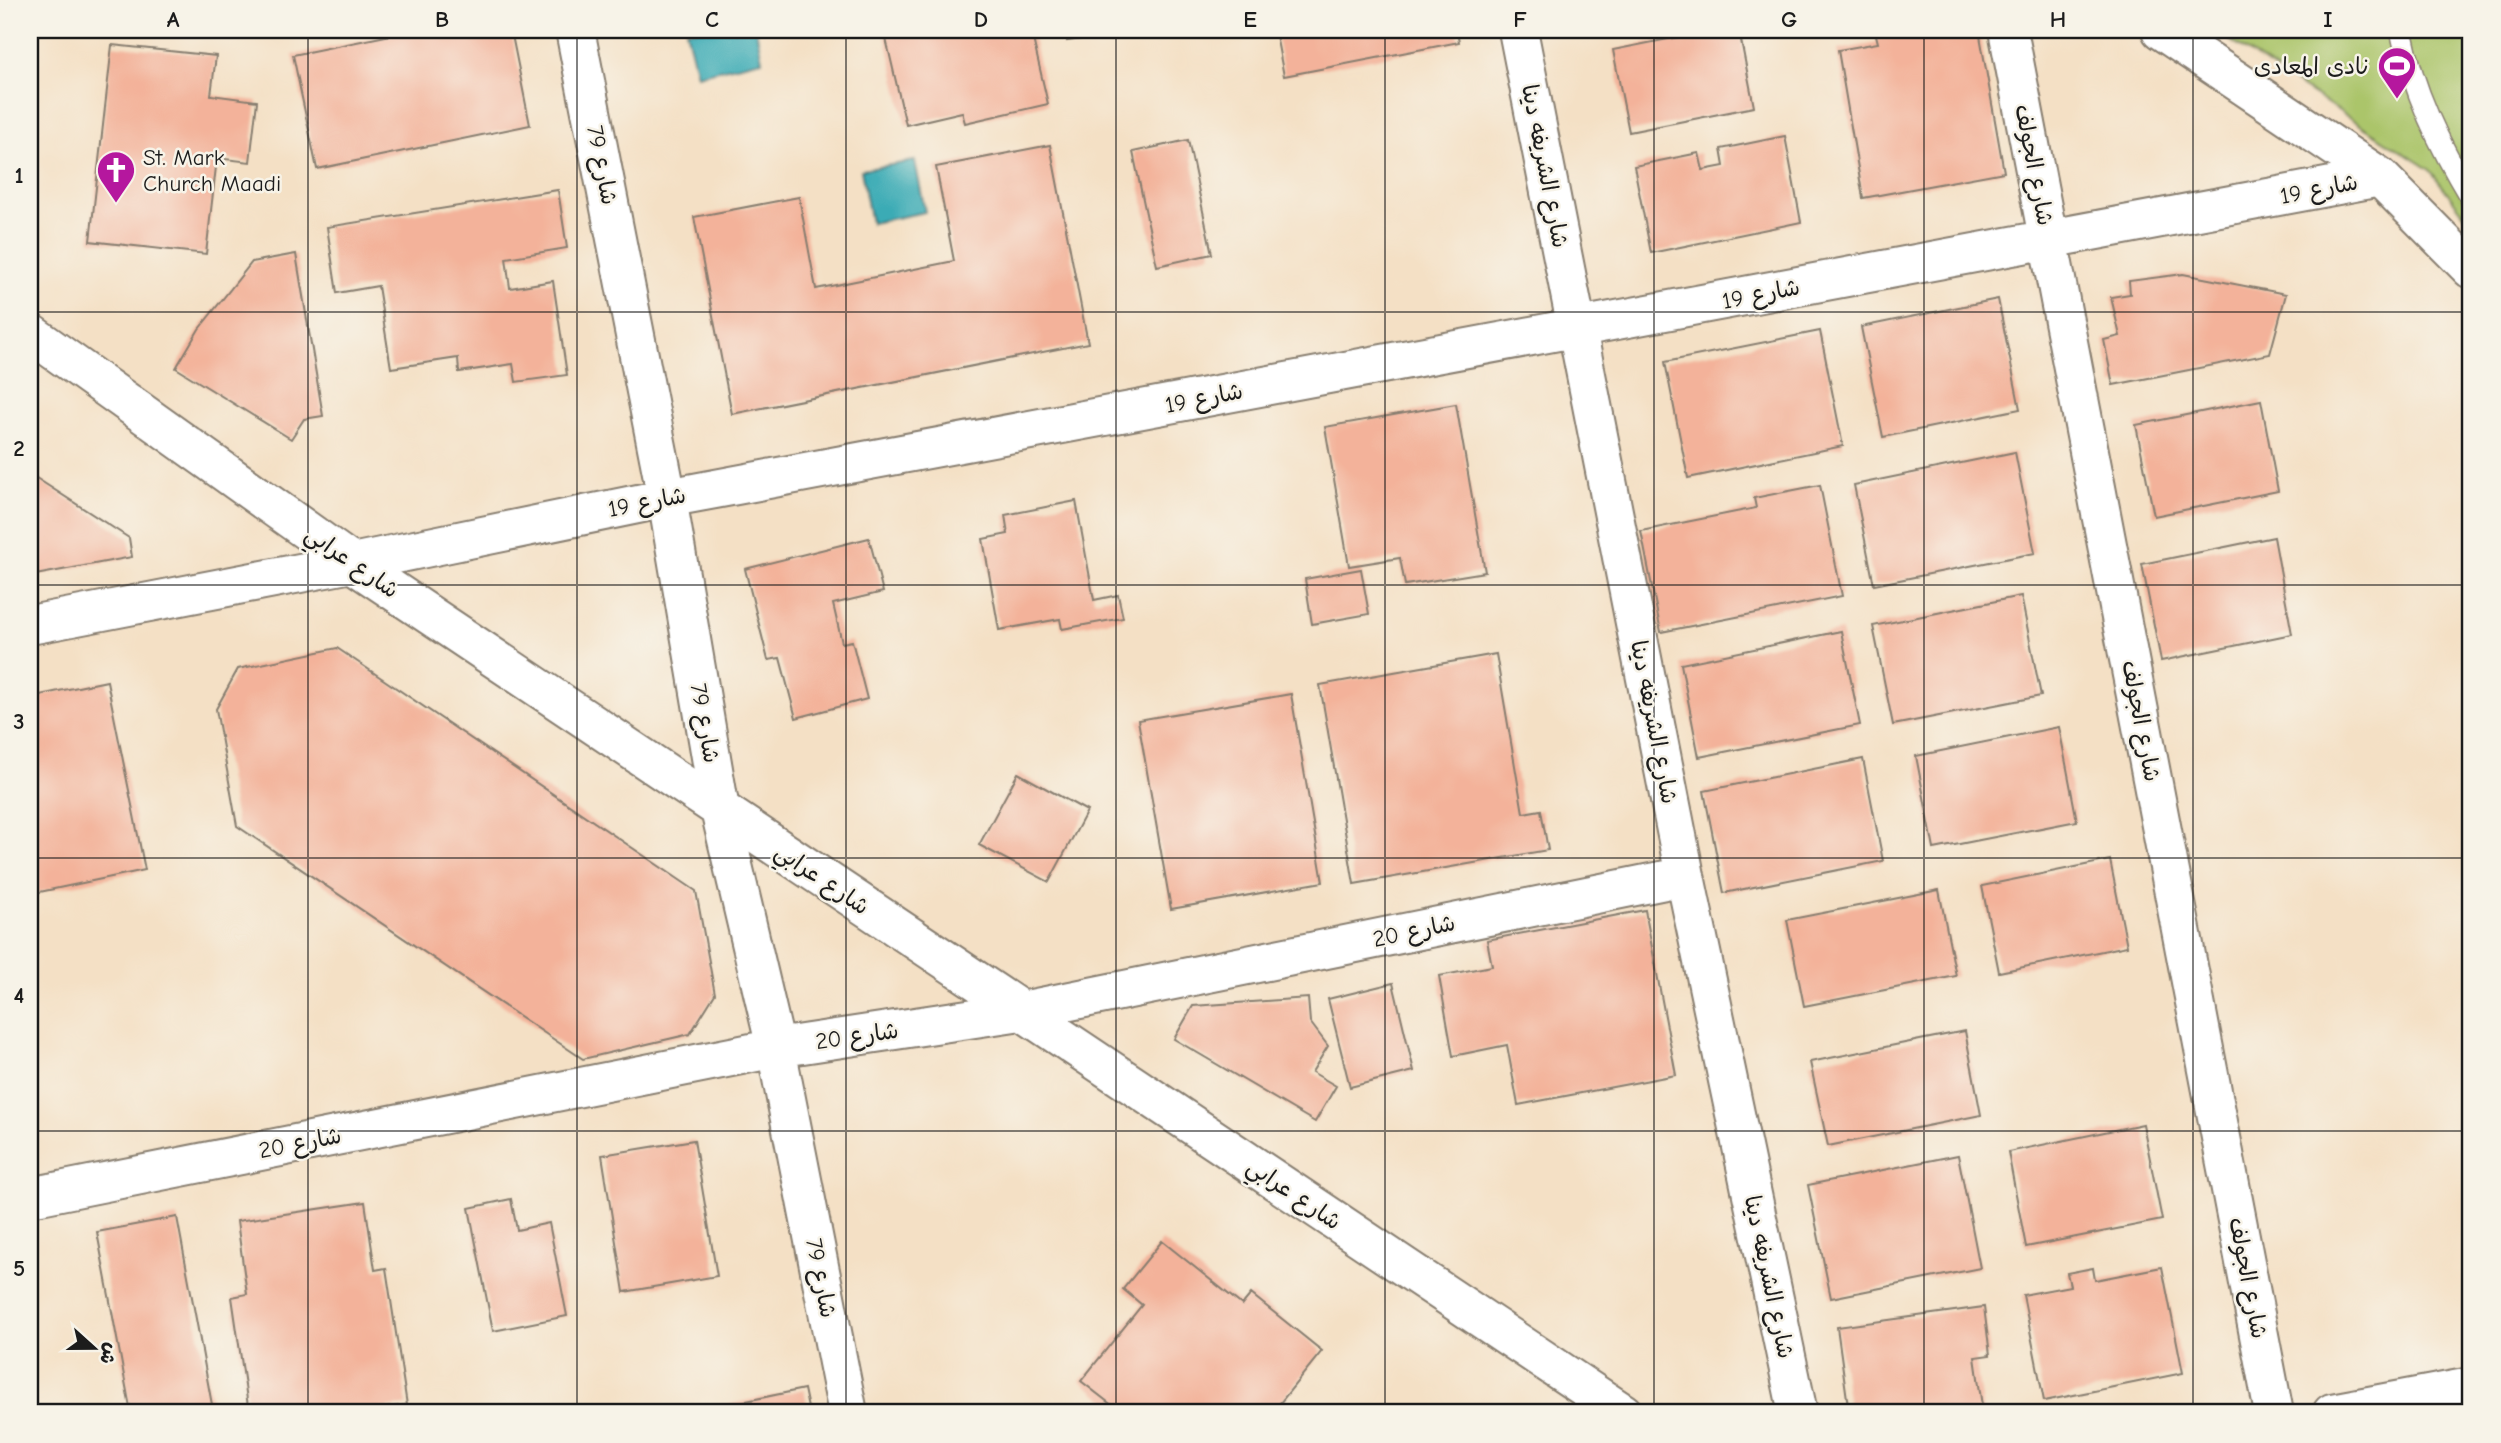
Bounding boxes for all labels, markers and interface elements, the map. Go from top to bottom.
text: A [167,6,180,33]
text: B [435,6,449,33]
text: C [705,6,719,33]
text: D [974,6,988,33]
text: E [1243,6,1257,33]
text: F [1513,6,1527,33]
text: G [1781,6,1797,33]
text: H [2050,6,2066,33]
text: I [2323,6,2333,33]
sports icon: نادى المعادى [2376,45,2418,100]
place label: نادى المعادى [2254,53,2370,80]
street label: شارع الشريفه دينا [1514,82,1574,250]
street label: شارع الجولف [2007,102,2059,228]
street label: شارع 79 [579,123,623,207]
place label: St. Mark Church Maadi [143,144,281,197]
church icon: St. Mark Church Maadi [95,149,137,204]
text: 1 [14,162,24,189]
street label: شارع 19 [2278,168,2361,212]
street label: شارع 19 [1720,273,1803,317]
street label: شارع 19 [1163,377,1246,421]
text: 2 [13,435,25,462]
street label: شارع 19 [606,481,689,525]
street label: شارع عرابي [296,520,404,610]
street label: شارع الشريفه دينا [1623,638,1683,806]
street label: شارع الجولف [2114,658,2166,784]
street label: شارع 79 [683,681,725,765]
text: 3 [13,708,25,735]
street label: شارع عرابي [766,838,874,926]
street label: شارع 20 [1370,909,1458,955]
text: 4 [14,982,25,1009]
street label: شارع 20 [814,1017,901,1057]
street label: شارع 20 [256,1122,344,1166]
street label: شارع عرابي [1238,1153,1346,1241]
street label: شارع الشريفه دينا [1737,1193,1799,1361]
street label: شارع الجولف [2221,1215,2273,1341]
street label: شارع 79 [798,1236,842,1320]
text: 5 [13,1255,25,1282]
north arrow [60,1314,130,1384]
text: ش [95,1340,123,1368]

